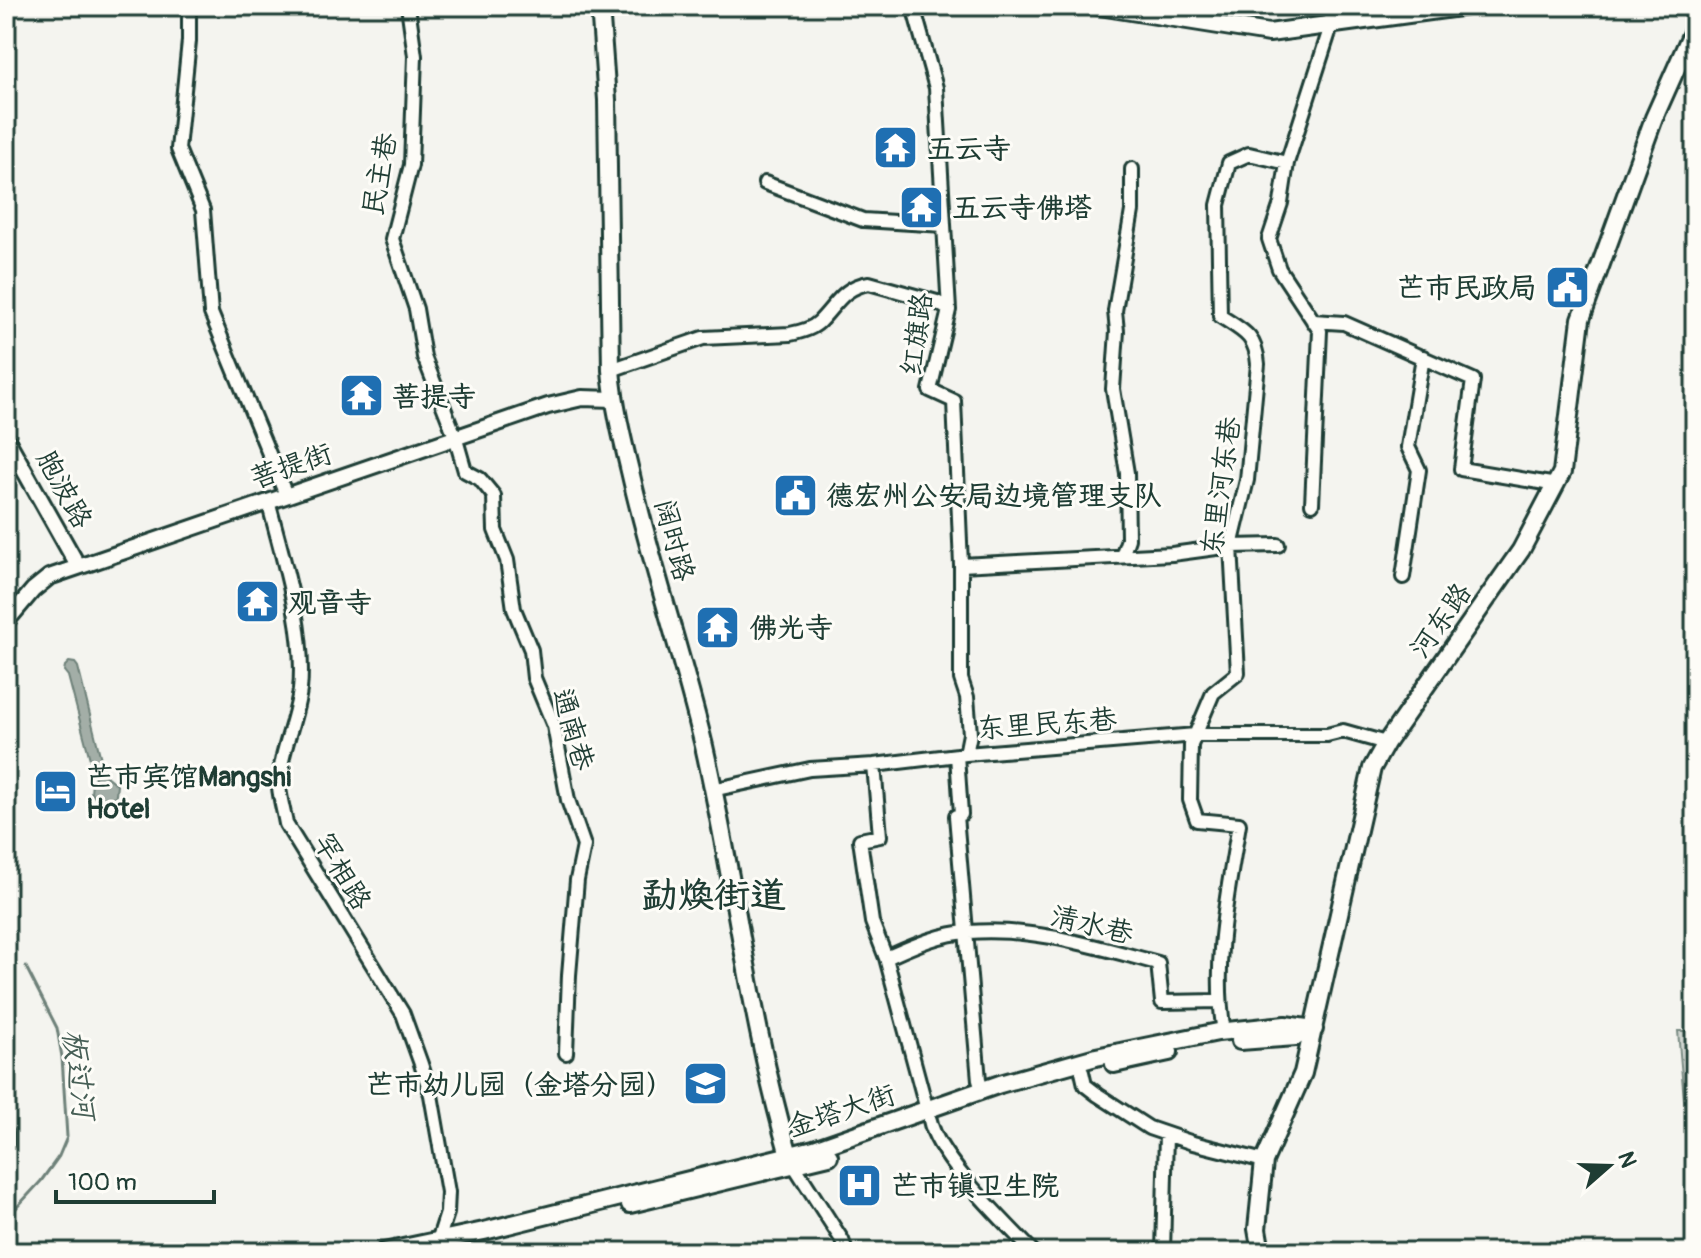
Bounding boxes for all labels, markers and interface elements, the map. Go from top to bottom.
temple icon: 五云寺 [872,124,920,172]
street label: 民主巷 [356,129,405,219]
place label: 五云寺 [927,132,1011,167]
temple icon: 五云寺佛塔 [897,183,945,231]
place label: 五云寺佛塔 [952,191,1092,226]
public building icon: 芒市民政局 [1544,263,1592,311]
place label: 芒市民政局 [1397,271,1537,306]
street label: 红旗路 [894,290,941,378]
temple icon: 菩提寺 [337,372,385,420]
place label: 菩提寺 [392,380,476,415]
street label: 东里河东巷 [1194,413,1249,558]
street label: 菩提街 [246,436,337,497]
street label: 胞波路 [28,445,99,535]
public building icon: 德宏州公安局边境管理支队 [771,471,819,519]
place label: 德宏州公安局边境管理支队 [826,479,1162,514]
street label: 阔时路 [646,495,701,585]
street label: 河东路 [1403,576,1480,665]
temple icon: 观音寺 [233,578,281,626]
place label: 观音寺 [288,586,372,621]
temple icon: 佛光寺 [694,603,742,651]
place label: 佛光寺 [749,611,833,646]
street label: 通南巷 [544,684,601,776]
street label: 东里民东巷 [976,702,1119,747]
place label: 芒市宾馆Mangshi Hotel [86,760,291,827]
hotel icon: 芒市宾馆Mangshi Hotel [31,768,79,816]
street label: 罕相路 [305,827,378,917]
district label: 勐焕街道 [642,873,786,918]
street label: 清水巷 [1047,899,1137,952]
water label: 板过河 [55,1027,103,1126]
school or university icon: 芒市幼儿园（金塔分园） [681,1060,729,1108]
place label: 芒市幼儿园（金塔分园） [366,1068,674,1103]
street label: 金塔大街 [783,1077,900,1145]
north arrow [1569,1126,1649,1206]
text: N [1611,1148,1643,1171]
scale bar [56,1154,214,1204]
hospital icon: 芒市镇卫生院 [836,1161,884,1209]
text: 100 m [68,1168,137,1197]
place label: 芒市镇卫生院 [891,1169,1059,1204]

